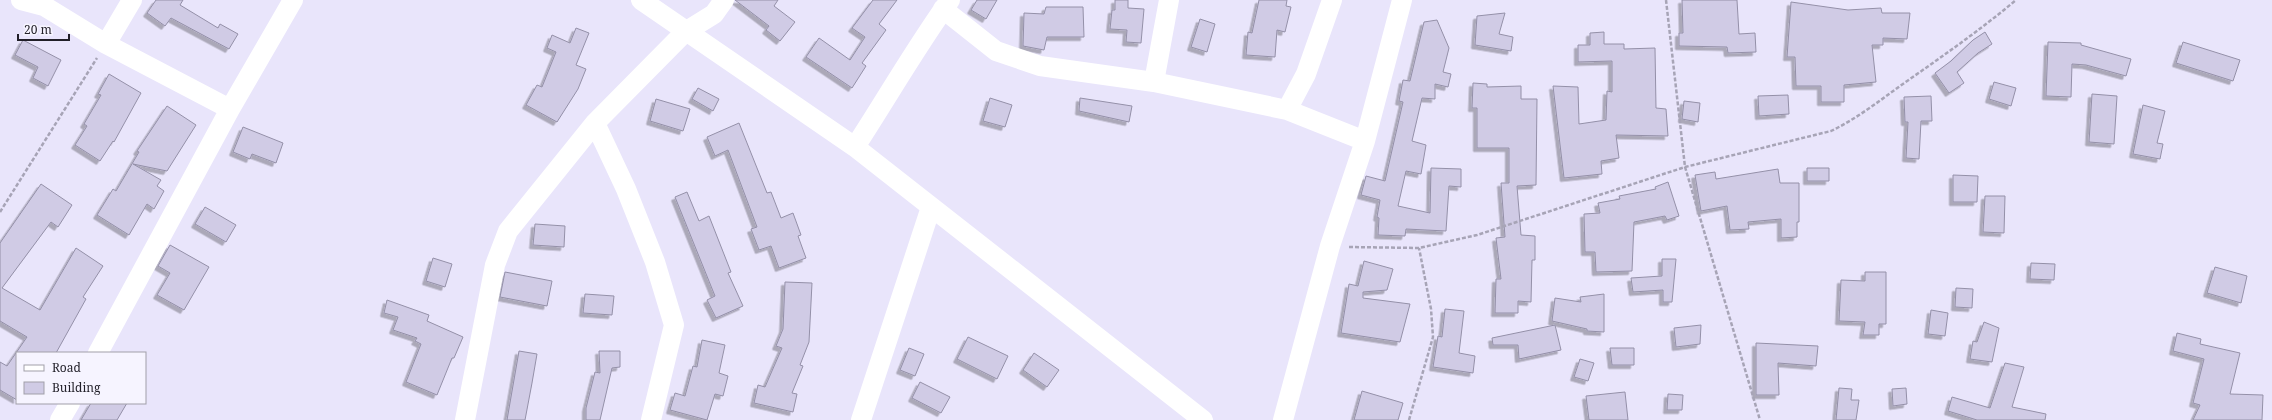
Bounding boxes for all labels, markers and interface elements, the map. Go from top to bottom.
scale bar [18,16,69,42]
text: 20 m [24,21,52,38]
legend [16,352,146,404]
text: Road [52,359,82,376]
text: Building [52,379,101,396]

